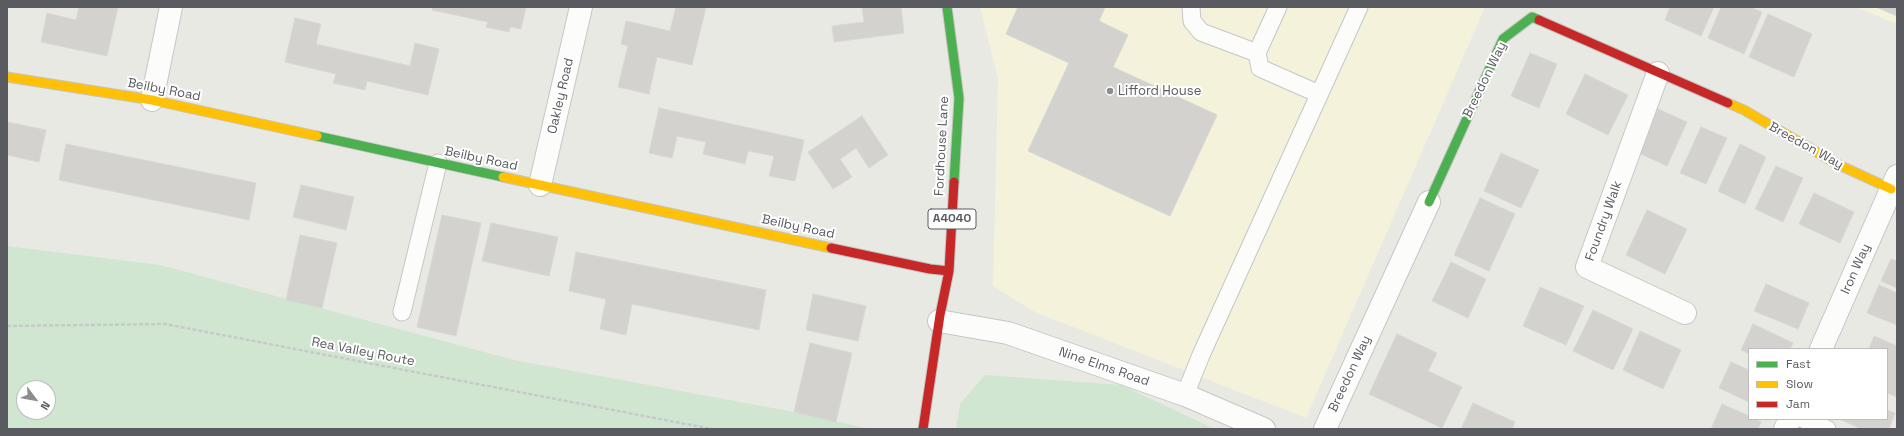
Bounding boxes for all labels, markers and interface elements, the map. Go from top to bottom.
street label: Breedon Way [1460,39,1510,121]
street label: Oakley Road [545,57,577,135]
street label: Beilby Road [126,75,202,105]
place label: Lifford House [1118,83,1201,99]
marker: Lifford House [1105,86,1115,96]
street label: Fordhouse Lane [932,96,952,196]
street label: Breedon Way [1766,119,1846,173]
street label: Beilby Road [443,144,519,174]
street label: Foundry Walk [1582,179,1626,263]
road number: A4040 [928,209,976,229]
street label: Beilby Road [760,212,836,242]
street label: Iron Way [1838,241,1874,297]
street label: Breedon Way [1325,333,1375,415]
street label: Rea Valley Route [310,334,416,370]
street label: Nine Elms Road [1057,344,1151,390]
legend [1748,348,1888,420]
text: Fast [1786,356,1811,372]
text: Slow [1786,376,1813,392]
north arrow [16,380,56,420]
text: Jam [1786,396,1810,412]
text: N [37,399,53,413]

